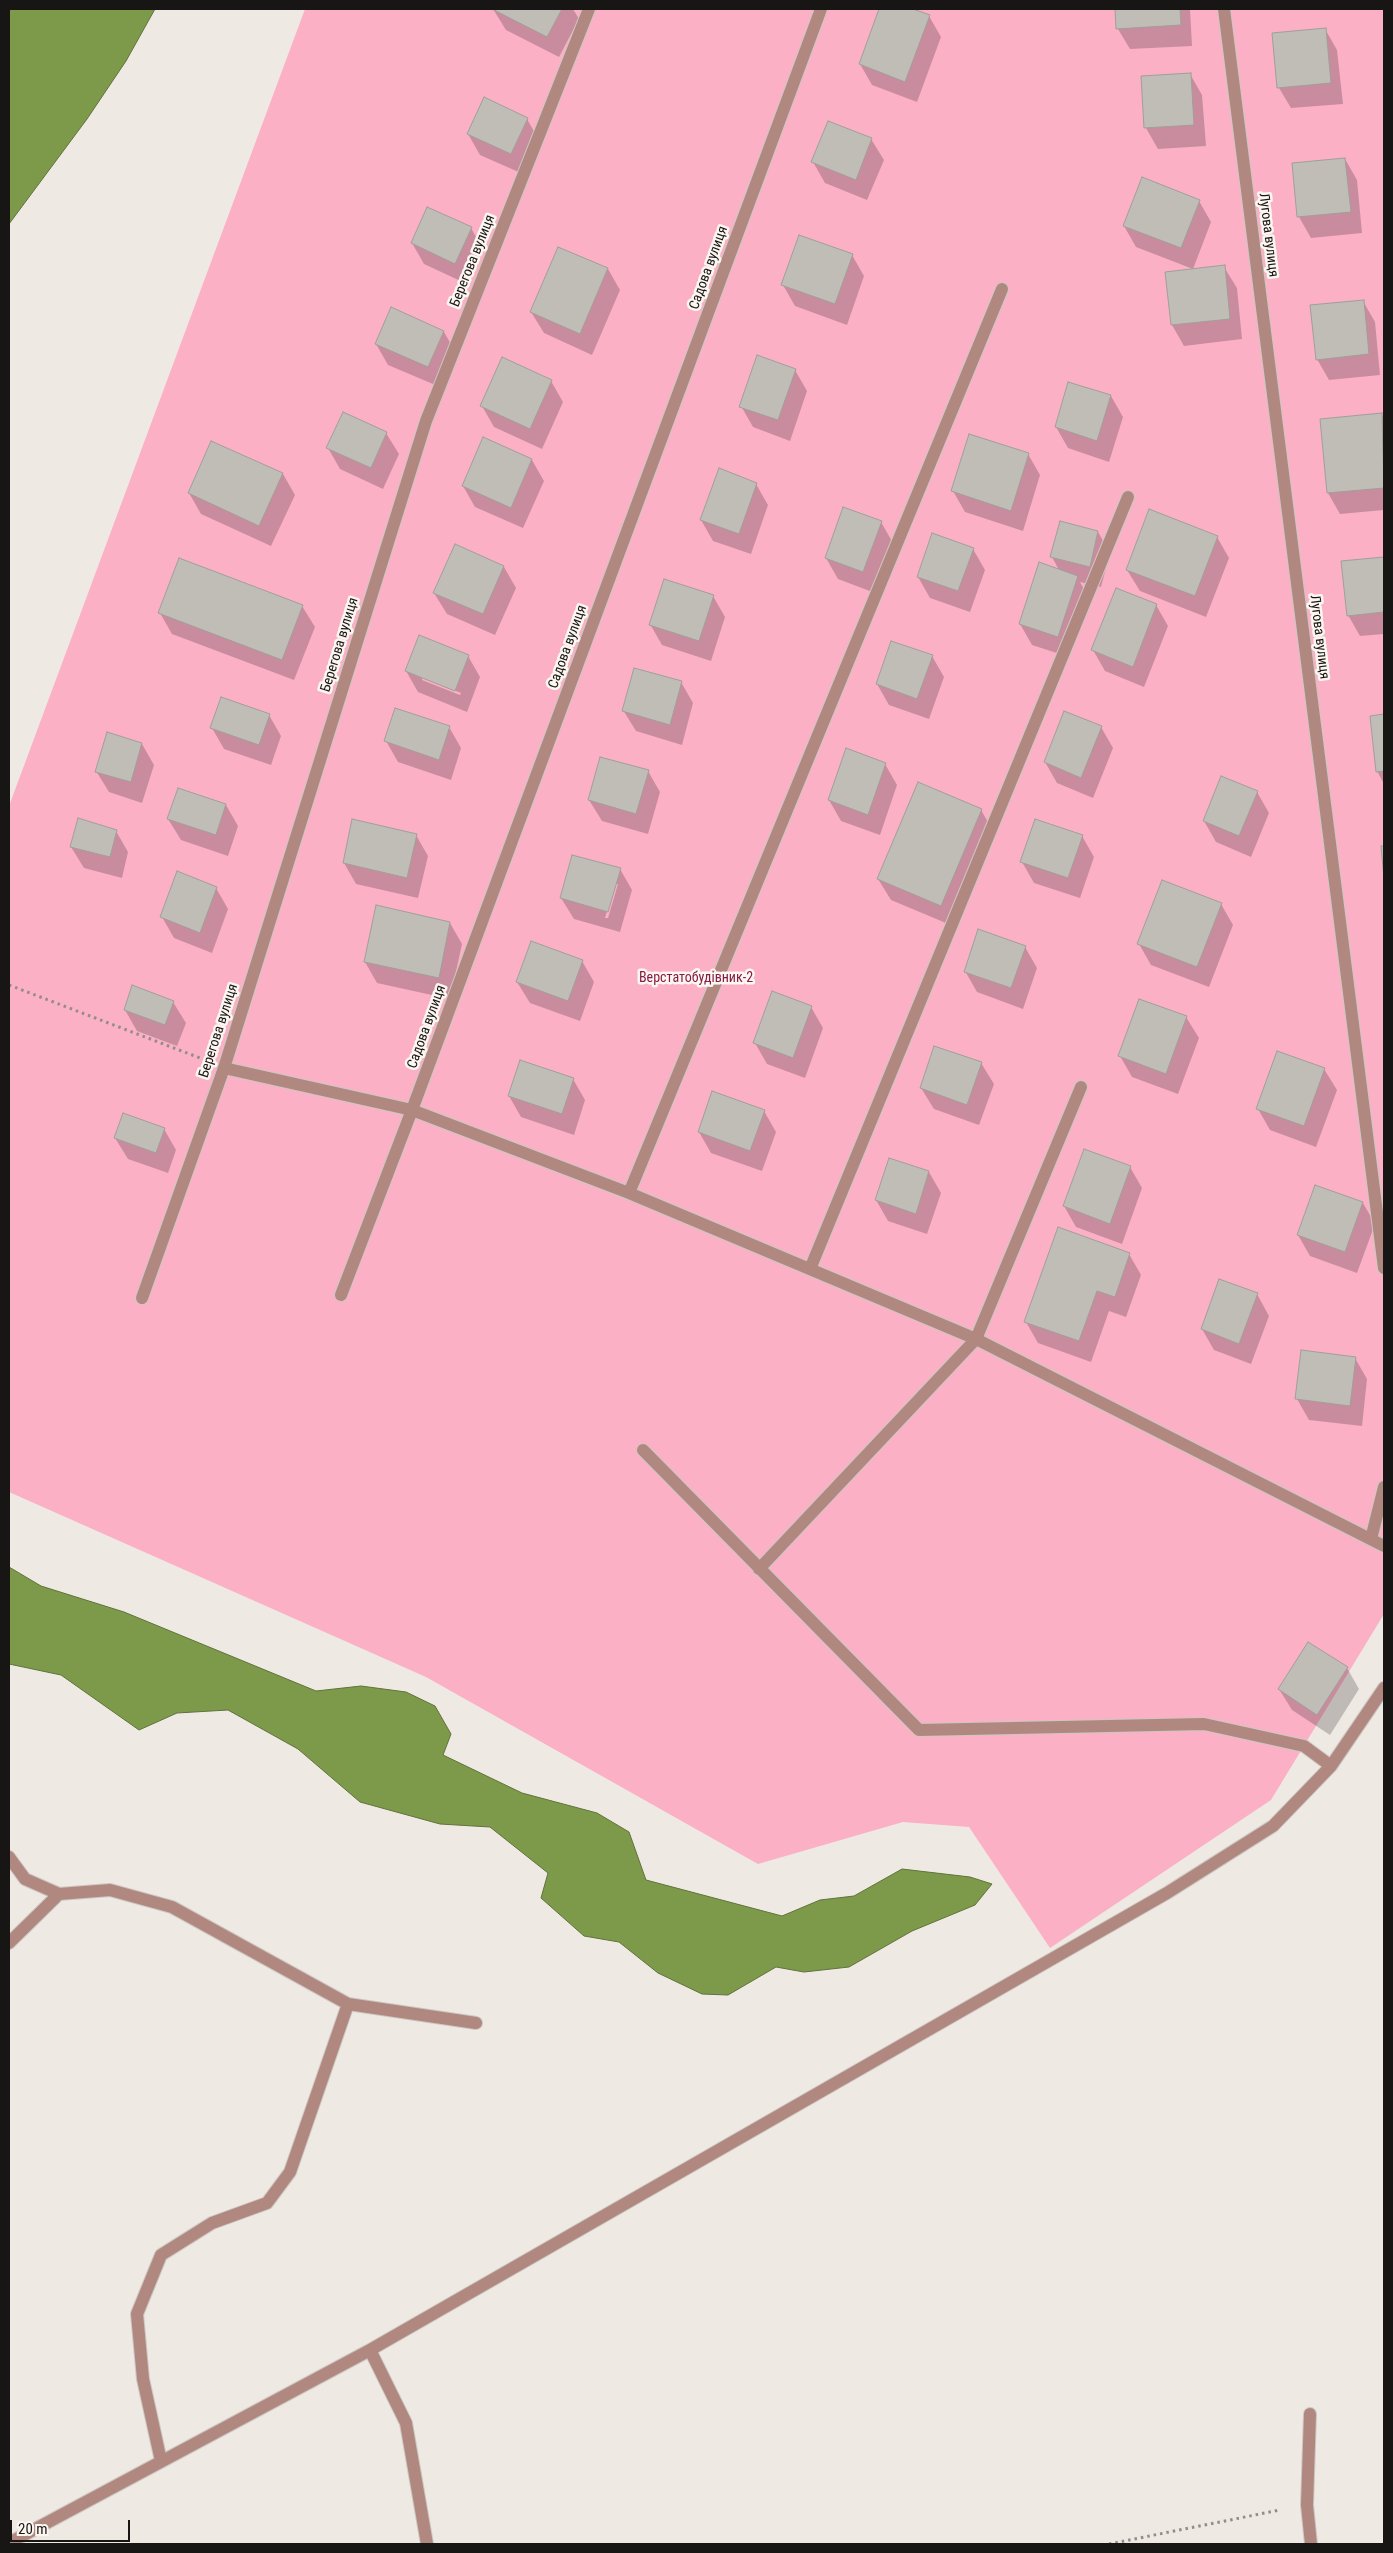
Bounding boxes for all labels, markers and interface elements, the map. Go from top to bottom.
street label: Лугова вулиця [1255,192,1281,278]
street label: Берегова вулиця [447,213,499,309]
street label: Садова вулиця [686,224,732,312]
street label: Лугова вулиця [1306,594,1332,680]
street label: Берегова вулиця [318,596,362,694]
street label: Садова вулиця [545,603,591,691]
park label: Верстатобудівник-2 [639,970,753,986]
street label: Берегова вулиця [196,982,242,1080]
street label: Садова вулиця [404,983,450,1071]
scale bar [12,2510,132,2542]
text: 20 m [18,2520,48,2538]

